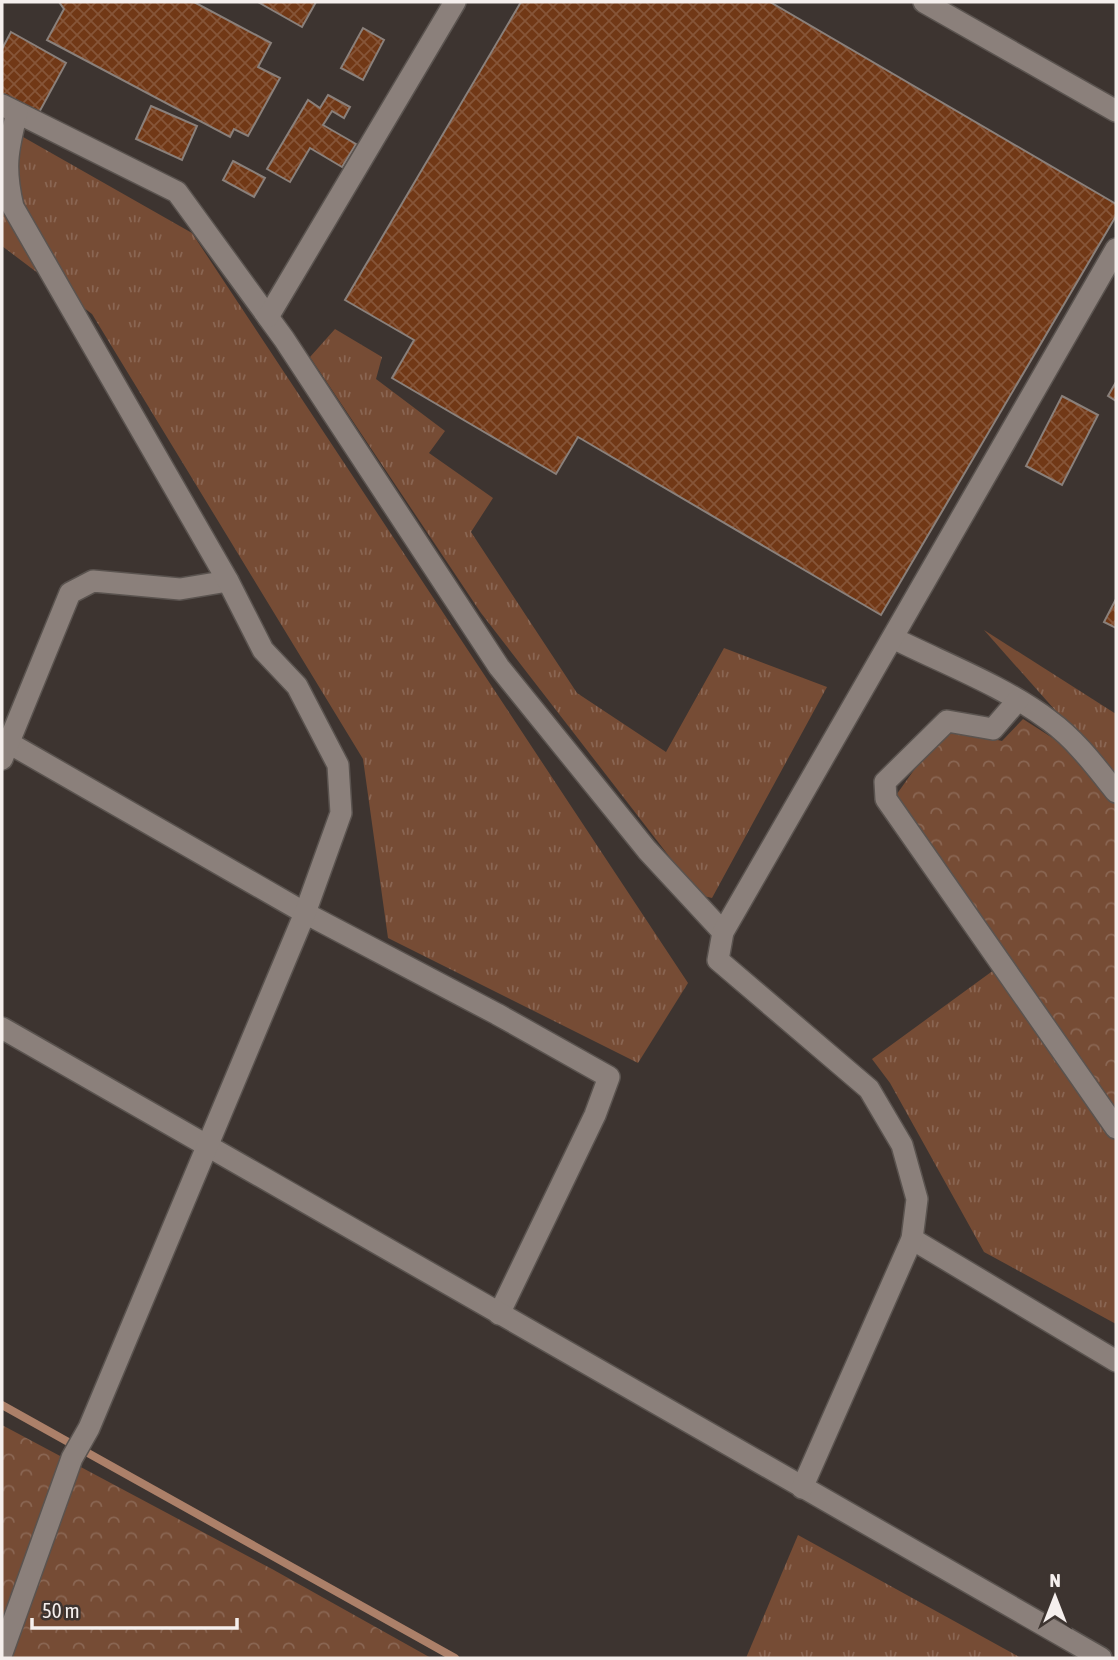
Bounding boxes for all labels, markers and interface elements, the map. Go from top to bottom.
north arrow [1020,1562,1090,1632]
text: N [1049,1569,1061,1591]
scale bar [32,1586,236,1630]
text: 50 m [42,1598,80,1622]

